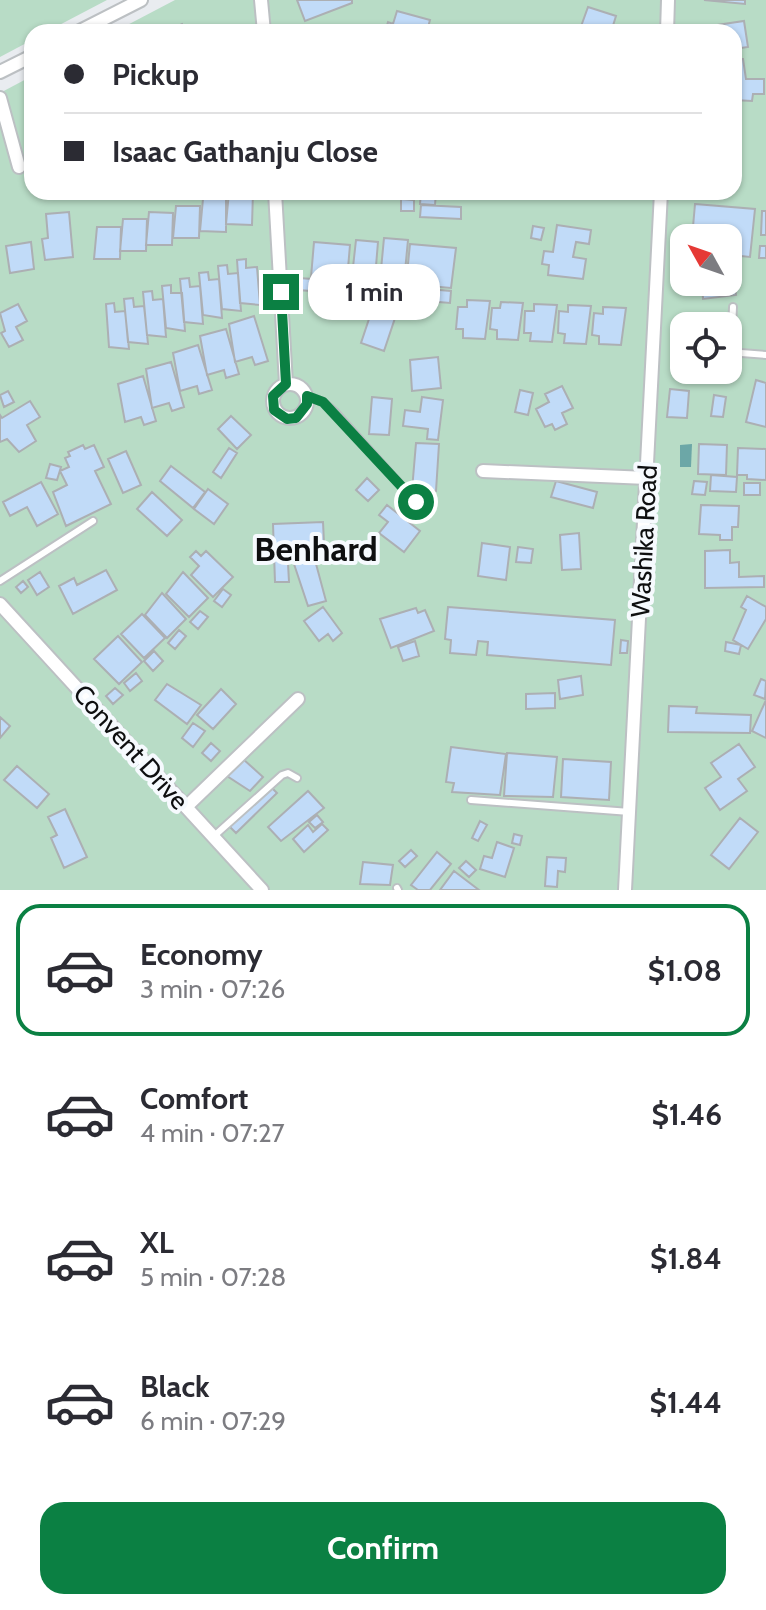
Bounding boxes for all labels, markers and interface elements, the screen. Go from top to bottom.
text: Pickup [112,56,199,93]
text: Isaac Gathanju Close [112,133,378,170]
north arrow [670,224,742,296]
map controls [670,224,742,384]
callout: 1 min [309,264,441,320]
route end [263,274,299,310]
text: 1 min [345,276,403,308]
button: locate [670,312,742,384]
street label: Washika Road [624,464,664,618]
route start [398,484,434,520]
district label: Benhard [254,528,378,570]
street label: Convent Drive [66,678,196,816]
icon: car [44,934,116,1006]
text: Economy [140,936,263,973]
text: $1.08 [648,952,722,989]
text: 3 min · 07:26 [140,973,285,1005]
icon: car [44,1078,116,1150]
text: Comfort [140,1080,248,1117]
text: $1.46 [651,1096,722,1133]
text: 4 min · 07:27 [140,1117,285,1149]
icon: car [44,1222,116,1294]
text: XL [140,1224,174,1261]
text: $1.84 [650,1240,722,1277]
text: 5 min · 07:28 [140,1261,286,1293]
icon: car [44,1366,116,1438]
text: Black [140,1368,210,1405]
text: $1.44 [650,1384,722,1421]
text: 6 min · 07:29 [140,1405,286,1437]
button: Confirm [40,1502,726,1594]

